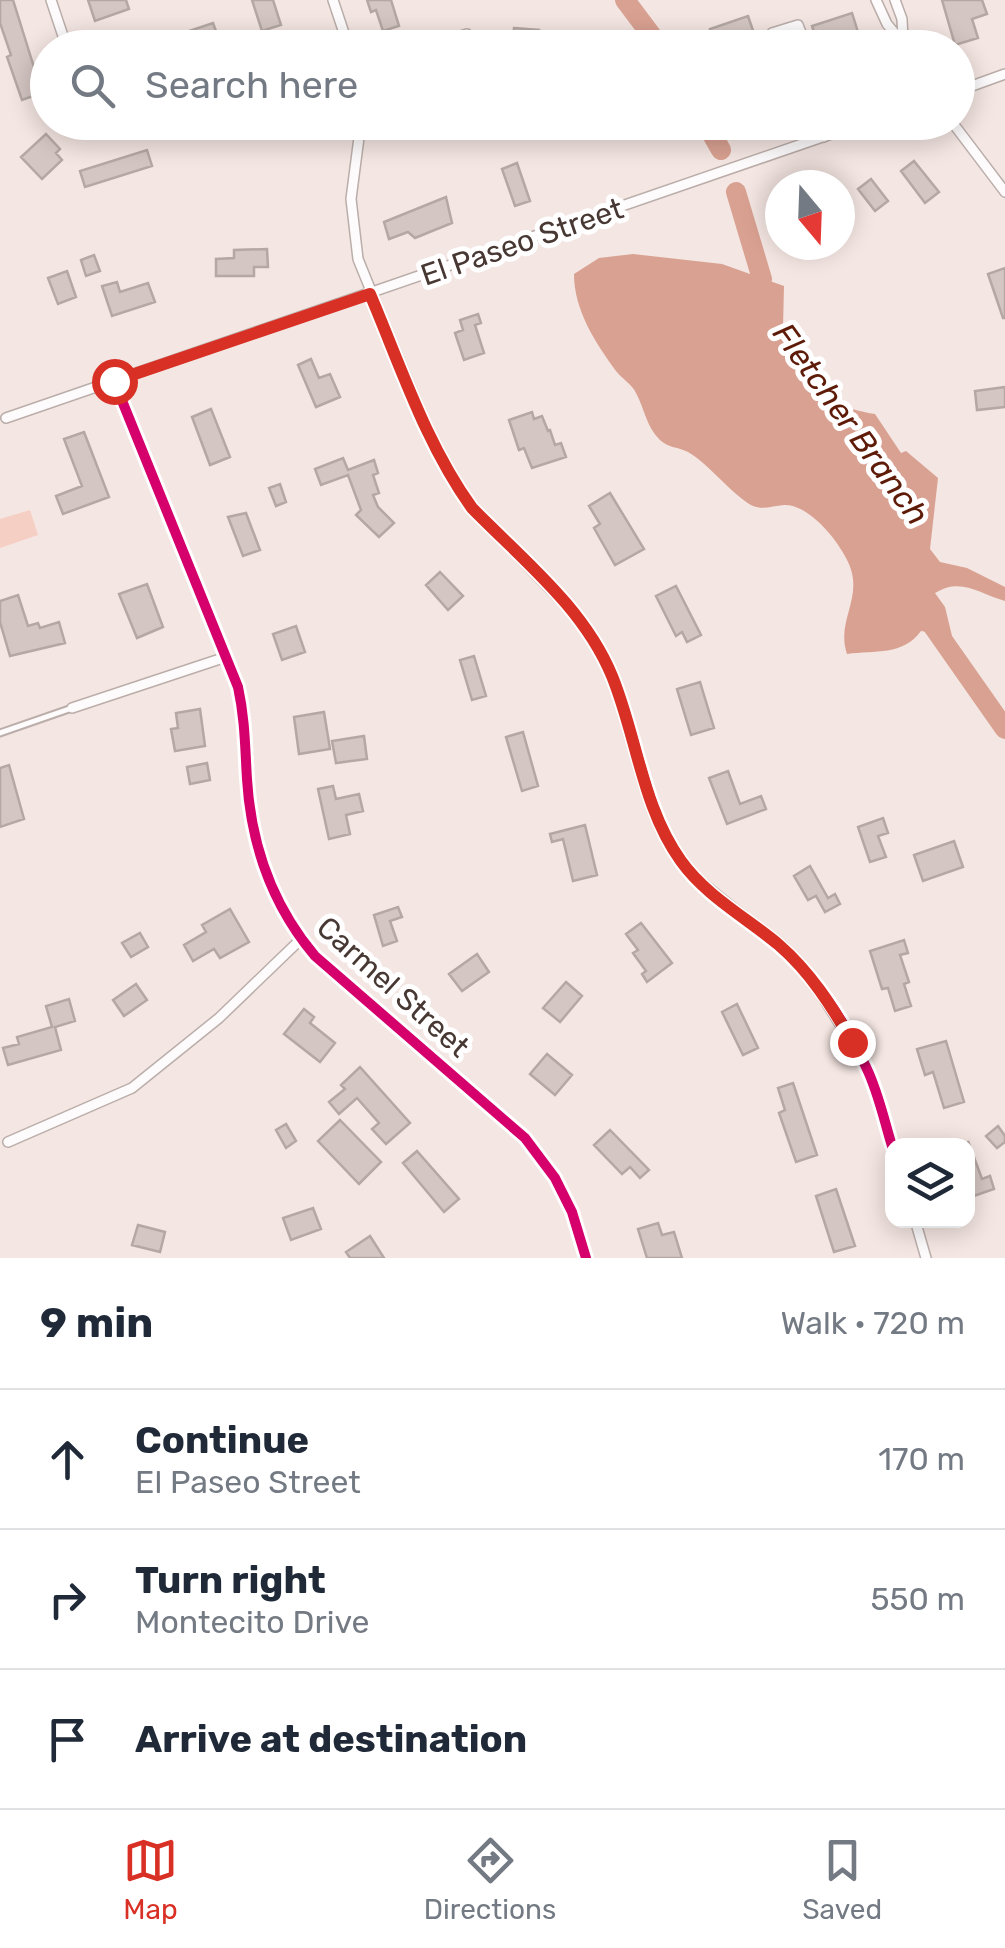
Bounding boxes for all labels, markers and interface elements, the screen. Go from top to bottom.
search box [30,30,975,140]
icon: search [65,58,120,113]
text: Search here [145,62,358,108]
north arrow [765,170,855,260]
street label: El Paseo Street [416,190,628,293]
water label: Fletcher Branch [765,316,937,532]
route start [92,359,138,405]
street label: Carmel Street [309,909,477,1065]
route end [830,1020,876,1066]
map controls [885,1138,975,1228]
button: layers [885,1138,975,1228]
text: 9 min [40,1298,153,1348]
text: Walk · 720 m [780,1304,965,1342]
text: Continue [135,1417,309,1463]
icon: ahead [40,1432,95,1487]
text: 170 m [878,1440,965,1478]
text: El Paseo Street [135,1463,361,1501]
text: Turn right [135,1557,326,1603]
icon: right [40,1572,95,1627]
text: 550 m [870,1580,965,1618]
text: Montecito Drive [135,1603,370,1641]
icon: arrive [40,1712,95,1767]
text: Arrive at destination [135,1716,527,1762]
tab: Map [123,1833,178,1926]
tab: Directions [424,1833,556,1926]
tab: Saved [802,1833,882,1926]

